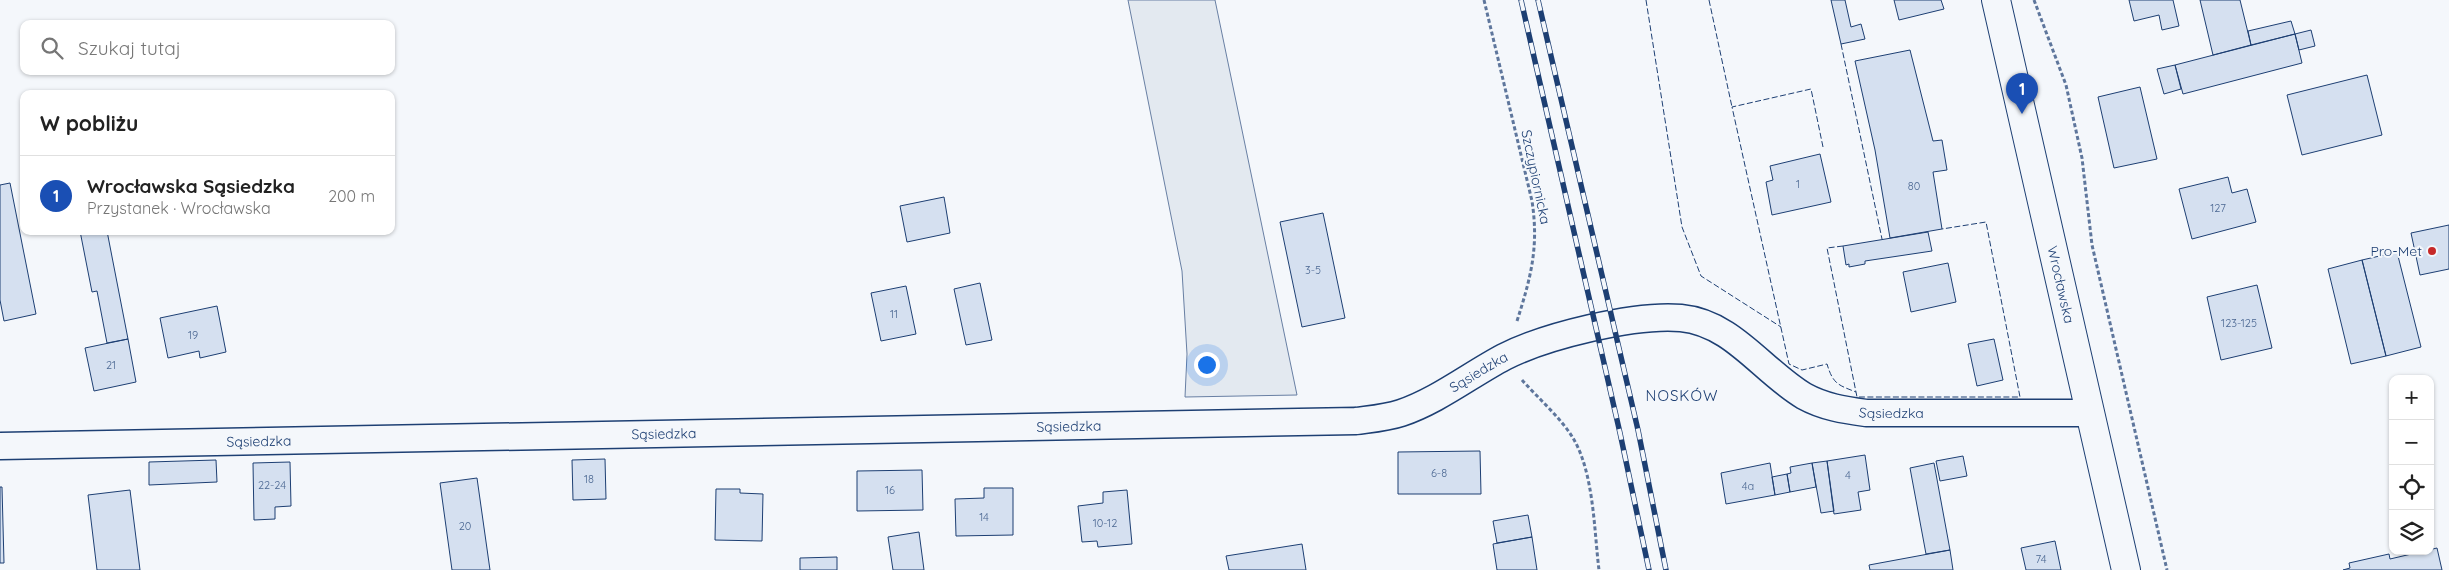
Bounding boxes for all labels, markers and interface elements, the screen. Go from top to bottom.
search box [20,20,395,75]
icon: search [38,34,66,62]
text: Szukaj tutaj [78,36,181,60]
pin: 1 [2006,73,2038,114]
text: W pobliżu [40,110,138,136]
street label: Szczypiornicka [1517,128,1555,226]
text: Wrocławska Sąsiedzka [87,174,295,198]
house number: 1 [1796,177,1800,191]
house number: 80 [1908,179,1920,193]
text: 1 [53,186,59,206]
text: 200 m [328,186,375,206]
text: Przystanek · Wrocławska [87,198,271,218]
house number: 127 [2210,201,2226,215]
place label: Pro-Met [2370,242,2422,260]
street label: Wrocławska [2043,244,2078,325]
marker: Pro-Met [2426,245,2438,257]
house number: 3-5 [1305,263,1321,277]
house number: 11 [890,307,898,321]
house number: 123-125 [2221,316,2257,330]
house number: 19 [188,328,198,342]
street label: Sąsiedzka [1446,348,1511,396]
your location [1194,352,1220,378]
house number: 21 [106,358,116,372]
map controls [2389,375,2434,555]
button: + [2389,375,2434,420]
district label: NOSKÓW [1646,386,1718,405]
street label: Sąsiedzka [1858,403,1924,422]
street label: Sąsiedzka [1036,417,1101,436]
button: − [2389,420,2434,465]
street label: Sąsiedzka [631,424,697,443]
street label: Sąsiedzka [226,432,292,451]
button: locate [2389,465,2434,510]
house number: 6-8 [1431,466,1447,480]
house number: 4 [1845,468,1851,482]
house number: 18 [584,472,594,486]
house number: 22-24 [258,478,286,492]
house number: 4a [1742,479,1754,493]
house number: 16 [885,483,895,497]
house number: 14 [979,510,989,524]
button: layers [2389,510,2434,555]
house number: 10-12 [1093,516,1117,530]
house number: 20 [459,519,471,533]
house number: 74 [2036,552,2047,566]

